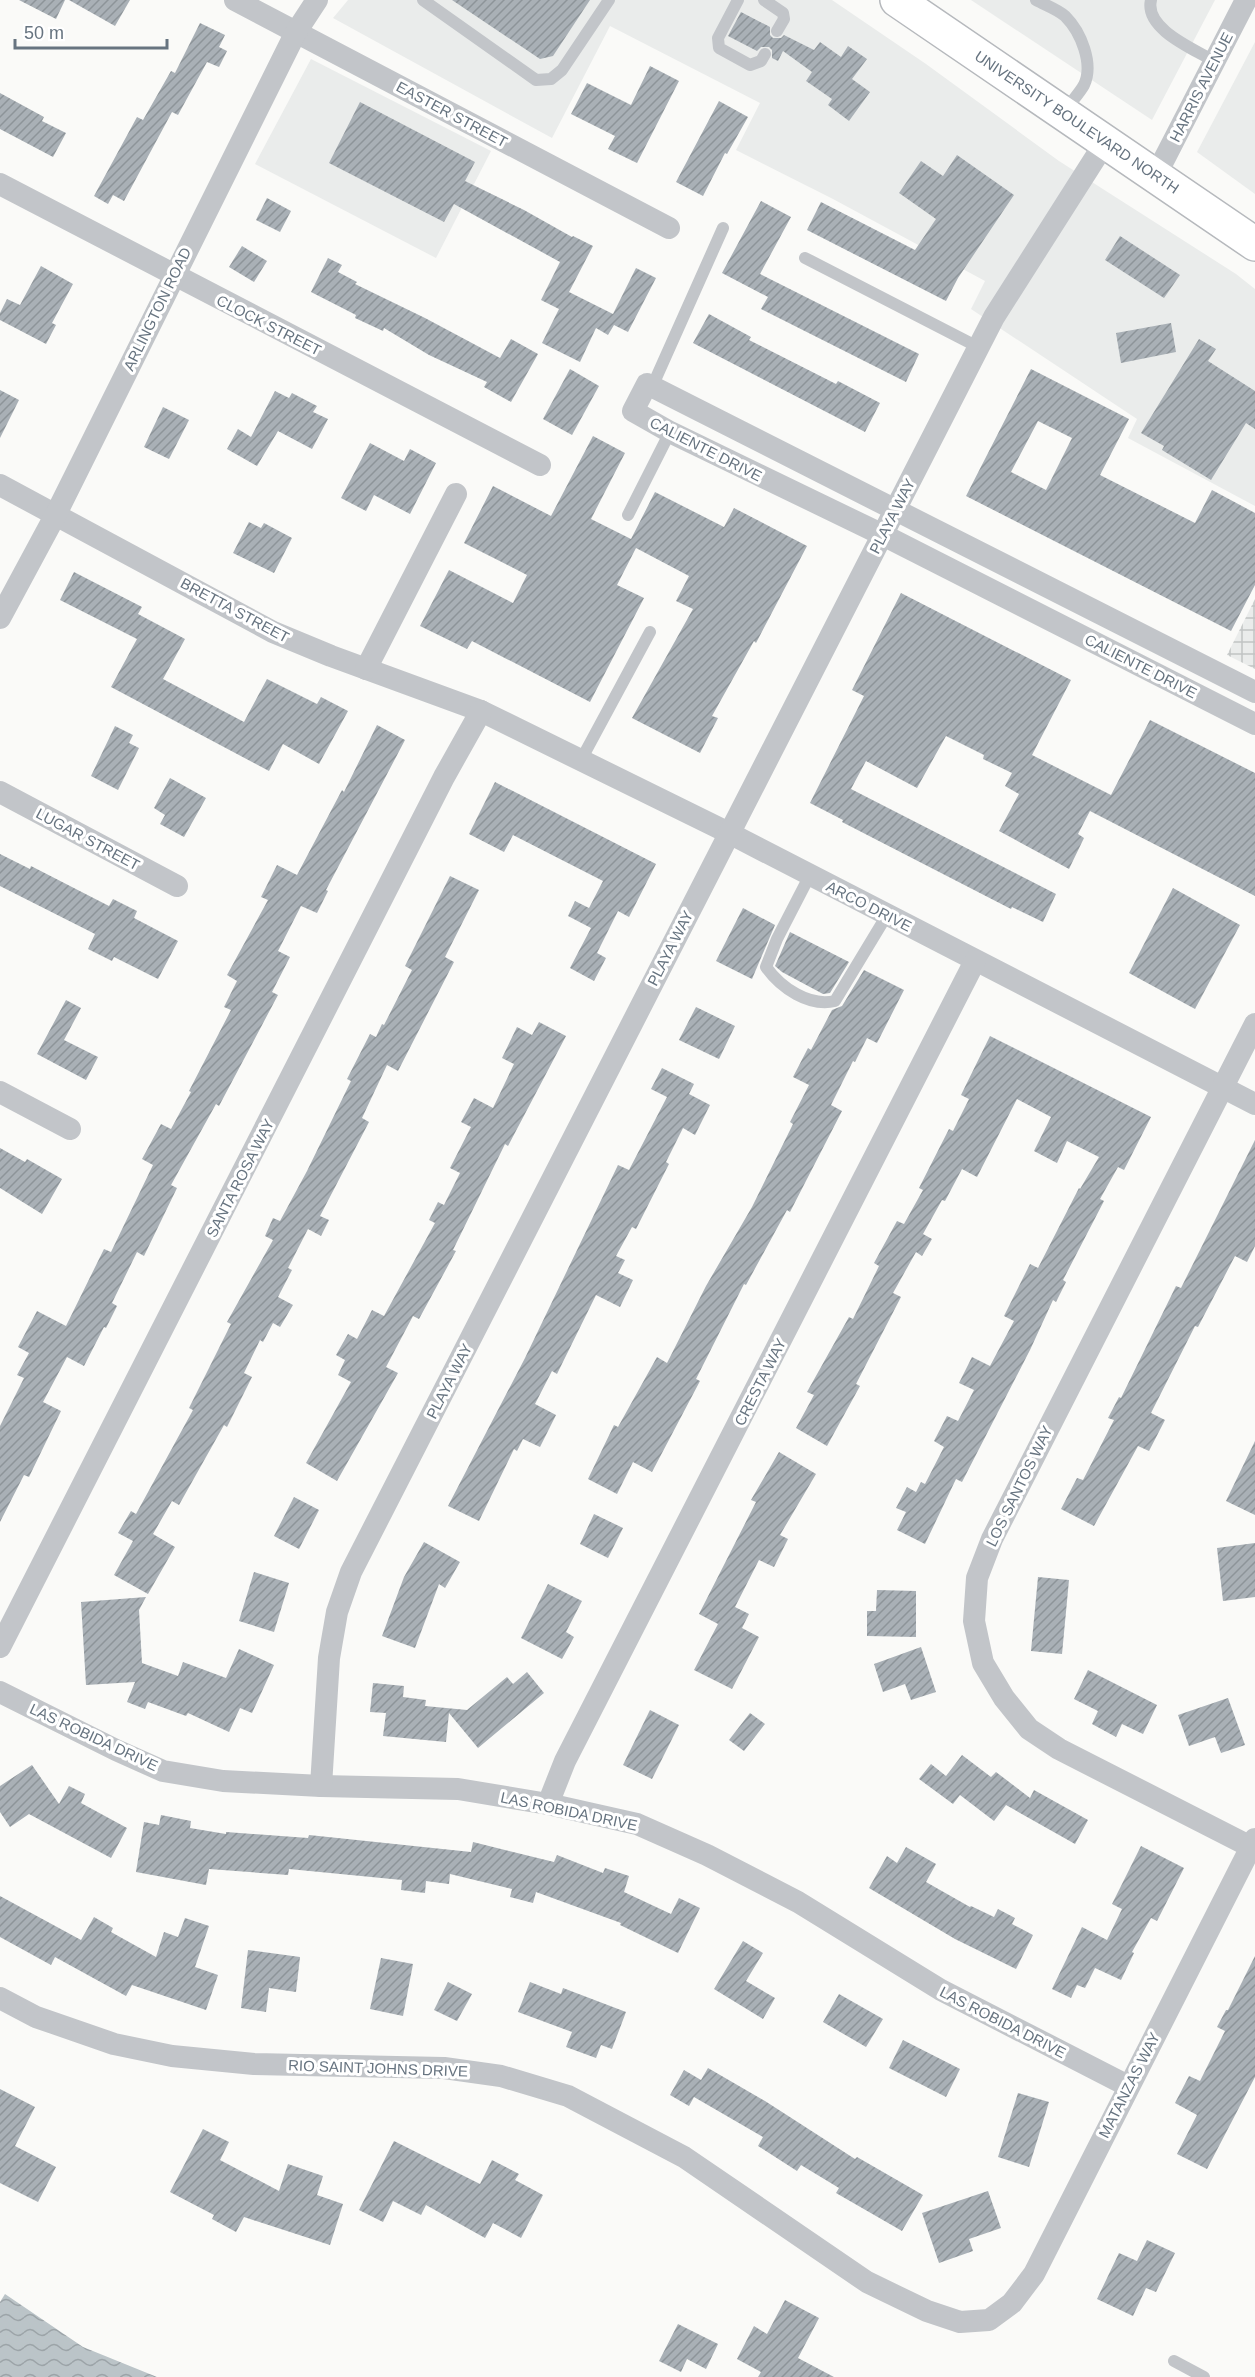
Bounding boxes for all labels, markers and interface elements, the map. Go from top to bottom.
scale bar [15,12,166,50]
text: 50 m [24,23,64,43]
street label: HARRIS AVENUE [1166,29,1236,145]
street label: UNIVERSITY BOULEVARD NORTH [972,47,1182,197]
street label: EASTER STREET [394,78,510,150]
street label: ARLINGTON ROAD [120,245,194,373]
street label: CLOCK STREET [214,291,324,359]
street label: CALIENTE DRIVE [647,413,765,485]
street label: PLAYA WAY [866,476,918,556]
street label: BRETTA STREET [178,574,292,646]
street label: CALIENTE DRIVE [1082,630,1200,702]
street label: LUGAR STREET [33,804,143,874]
street label: ARCO DRIVE [824,877,914,935]
street label: PLAYA WAY [644,908,696,988]
street label: SANTA ROSA WAY [203,1116,277,1240]
street label: CRESTA WAY [731,1336,789,1428]
street label: PLAYA WAY [423,1341,475,1421]
street label: LOS SANTOS WAY [982,1423,1056,1549]
street label: LAS ROBIDA DRIVE [27,1700,161,1774]
street label: LAS ROBIDA DRIVE [499,1788,639,1834]
street label: LAS ROBIDA DRIVE [937,1983,1069,2061]
street label: MATANZAS WAY [1095,2029,1163,2141]
street label: RIO SAINT JOHNS DRIVE [288,2056,468,2080]

